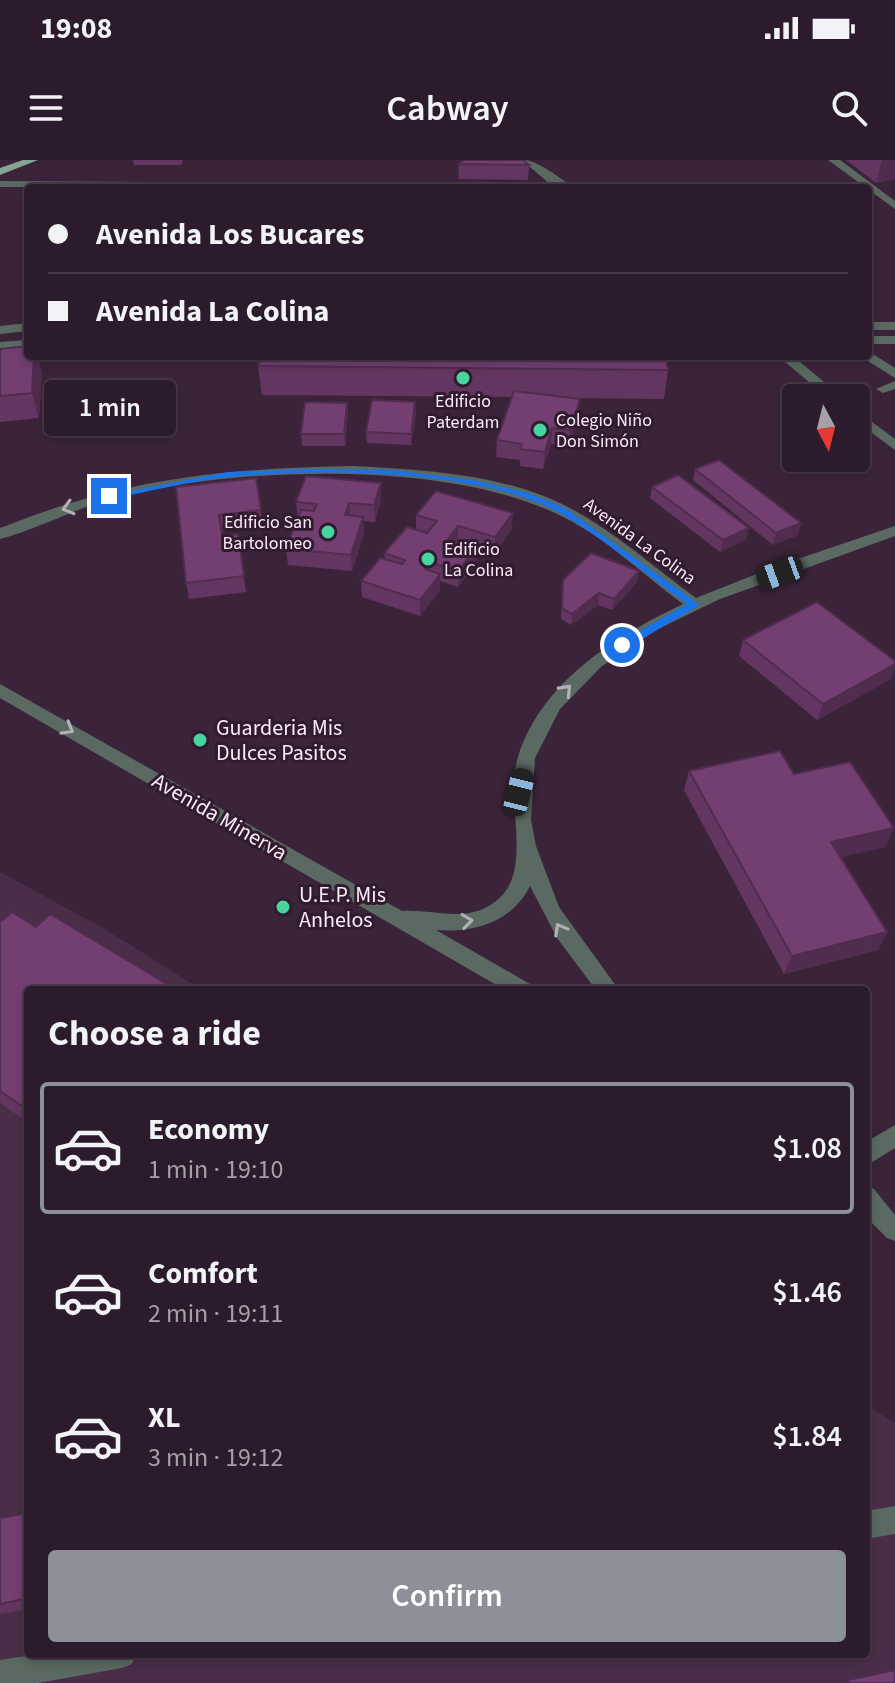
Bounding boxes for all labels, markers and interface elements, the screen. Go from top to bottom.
text: 19:08 [40,7,112,50]
text: Cabway [386,83,509,134]
icon: menu [24,86,68,130]
icon: search [827,86,871,130]
text: Avenida Los Bucares [96,213,364,256]
text: Avenida La Colina [96,290,329,333]
marker: Edificio Paterdam [454,369,472,387]
callout: 1 min [43,380,175,436]
north arrow [782,384,870,472]
map controls [782,384,870,472]
text: 1 min [79,389,141,426]
place label: Edificio Paterdam [426,389,500,435]
place label: Colegio Niño Don Simón [556,408,652,454]
marker: Colegio Niño Don Simón [531,421,549,439]
route end [91,478,127,514]
street label: Avenida La Colina [578,492,701,591]
one-way arrow [61,499,75,515]
place label: Edificio San Bartolomeo [223,510,312,556]
marker: Edificio San Bartolomeo [319,523,337,541]
place label: Edificio La Colina [444,537,513,583]
marker: Edificio La Colina [419,550,437,568]
car [753,554,807,592]
route start [604,627,640,663]
one-way arrow [556,684,570,699]
place label: Guarderia Mis Dulces Pasitos [216,712,347,769]
one-way arrow [59,719,74,735]
marker: Guarderia Mis Dulces Pasitos [191,731,209,749]
street label: Avenida Minerva [146,765,293,869]
car [502,766,536,818]
place label: U.E.P. Mis Anhelos [299,879,386,936]
marker: U.E.P. Mis Anhelos [274,898,292,916]
one-way arrow [460,913,474,930]
one-way arrow [555,923,570,937]
text: Choose a ride [48,1008,261,1059]
text: Economy [148,1108,269,1151]
icon: car [52,1112,124,1184]
text: $1.08 [772,1127,842,1170]
text: 1 min · 19:10 [148,1151,283,1188]
text: Comfort [148,1252,258,1295]
icon: car [52,1256,124,1328]
text: $1.46 [772,1271,842,1314]
text: 2 min · 19:11 [148,1295,283,1332]
text: XL [148,1396,181,1439]
icon: car [52,1400,124,1472]
text: $1.84 [772,1415,842,1458]
text: 3 min · 19:12 [148,1439,283,1476]
button: Confirm [48,1550,846,1642]

